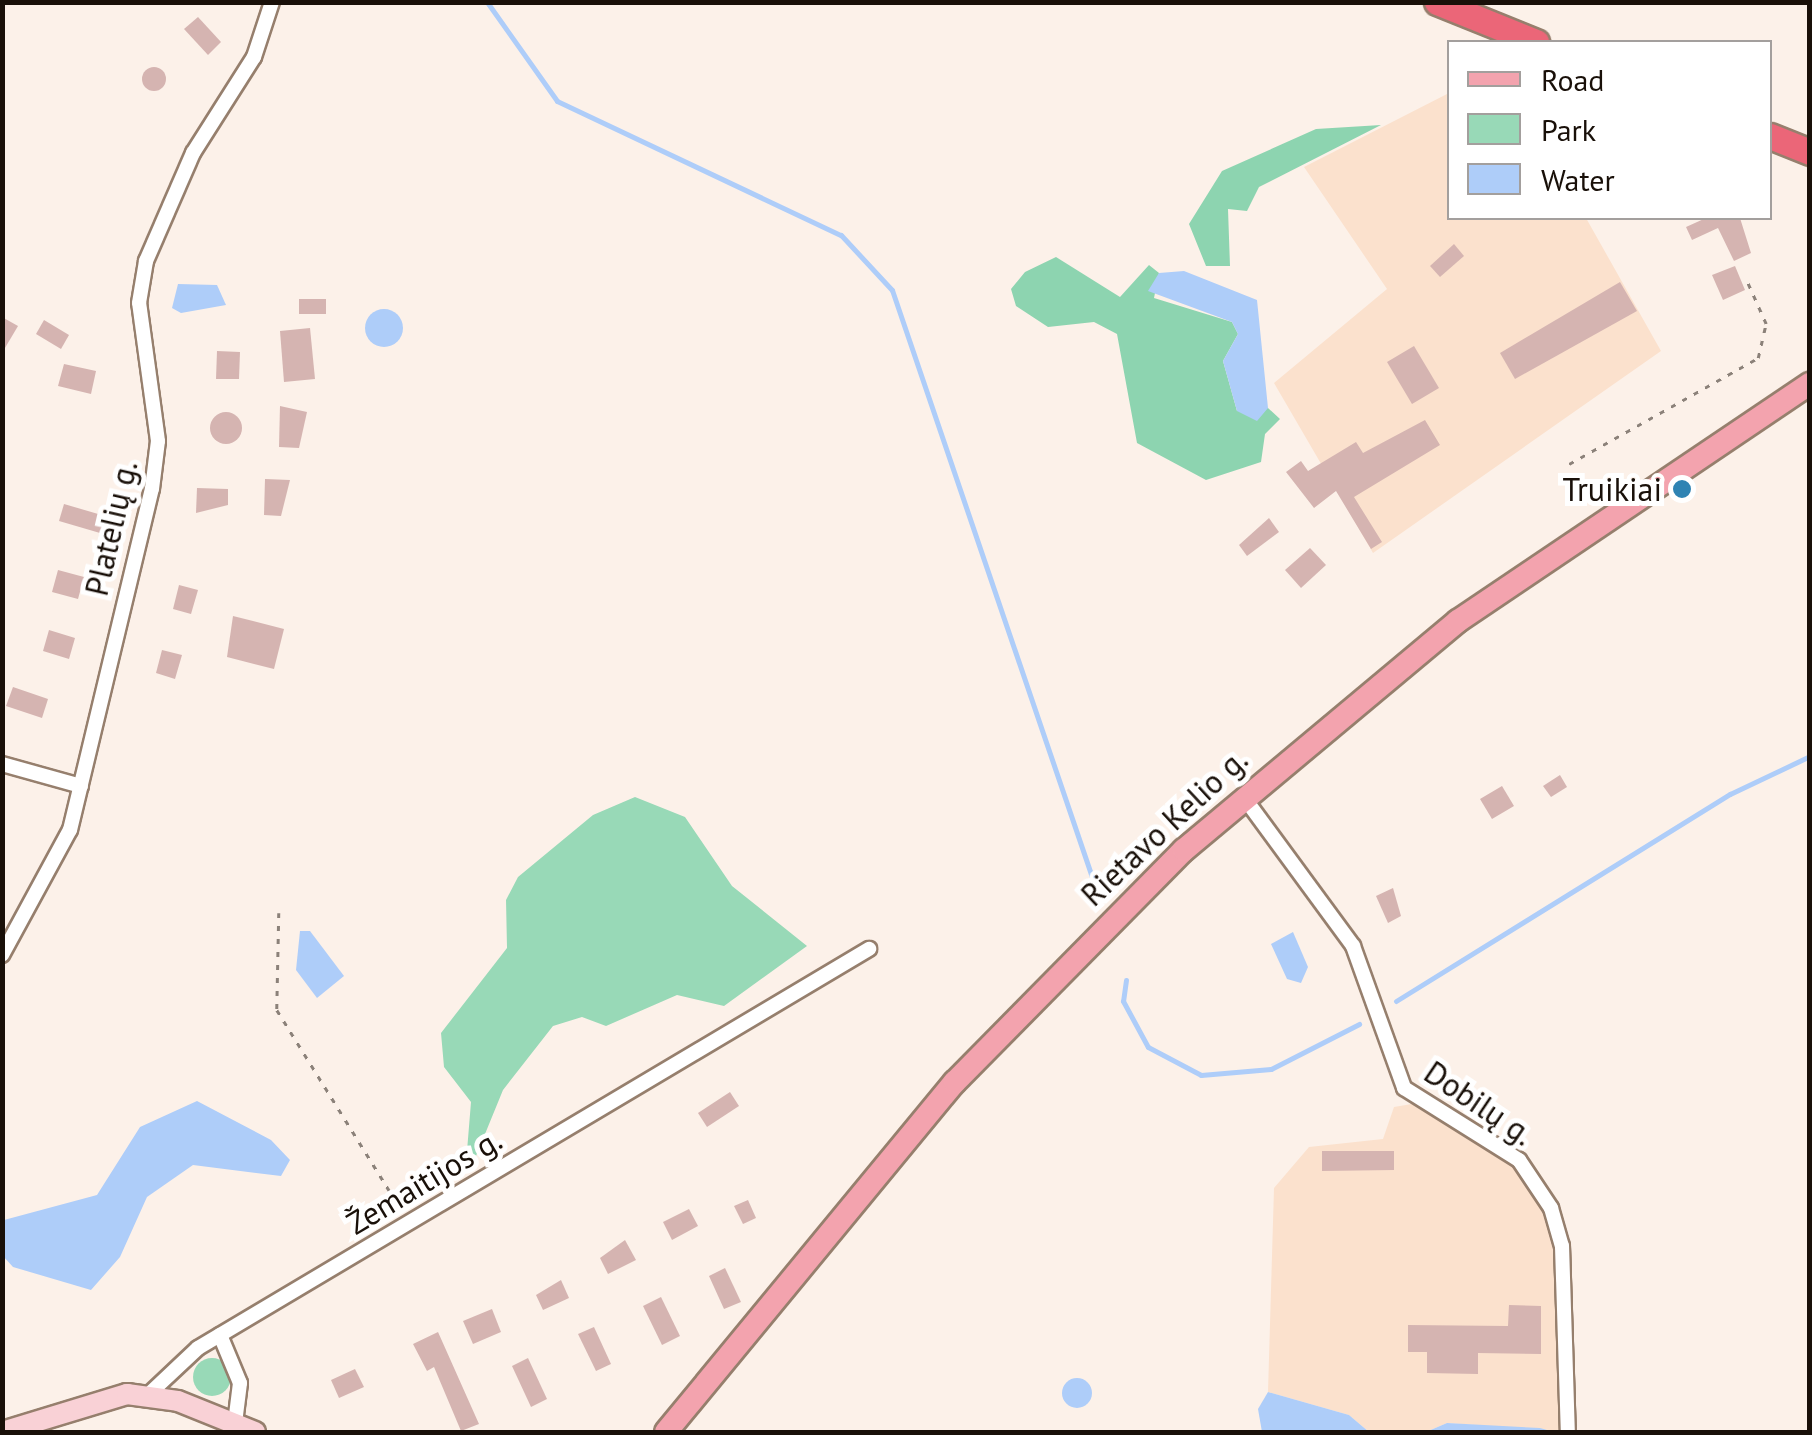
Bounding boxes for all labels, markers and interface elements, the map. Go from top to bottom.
legend [1447,40,1772,220]
text: Road [1541,60,1605,99]
text: Park [1541,110,1596,149]
text: Water [1541,160,1615,199]
street label: Platelių g. [77,457,145,599]
place label: Truikiai [1563,470,1662,508]
marker: Truikiai [1671,478,1693,500]
street label: Rietavo Kelio g. [1073,740,1255,914]
street label: Dobilų g. [1417,1053,1541,1153]
street label: Žemaitijos g. [340,1120,508,1242]

